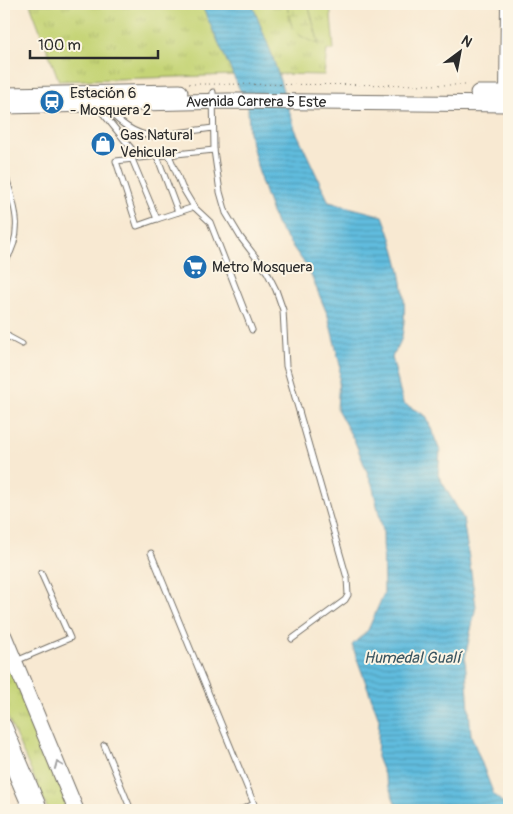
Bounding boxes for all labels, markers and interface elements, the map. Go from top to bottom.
scale bar [30,28,158,60]
north arrow [436,28,486,78]
text: N [458,32,475,51]
text: 100 m [38,36,81,55]
place label: Estación 6 - Mosquera 2 [70,84,151,120]
station icon: Estación 6 - Mosquera 2 [39,89,65,115]
street label: Avenida Carrera 5 Este [185,92,327,112]
place label: Gas Natural Vehicular [120,126,193,162]
shop icon: Gas Natural Vehicular [90,131,116,157]
supermarket icon: Metro Mosquera [182,254,208,280]
place label: Metro Mosquera [212,258,312,277]
water label: Humedal Gualí [364,648,463,668]
one-way arrow [53,761,64,770]

